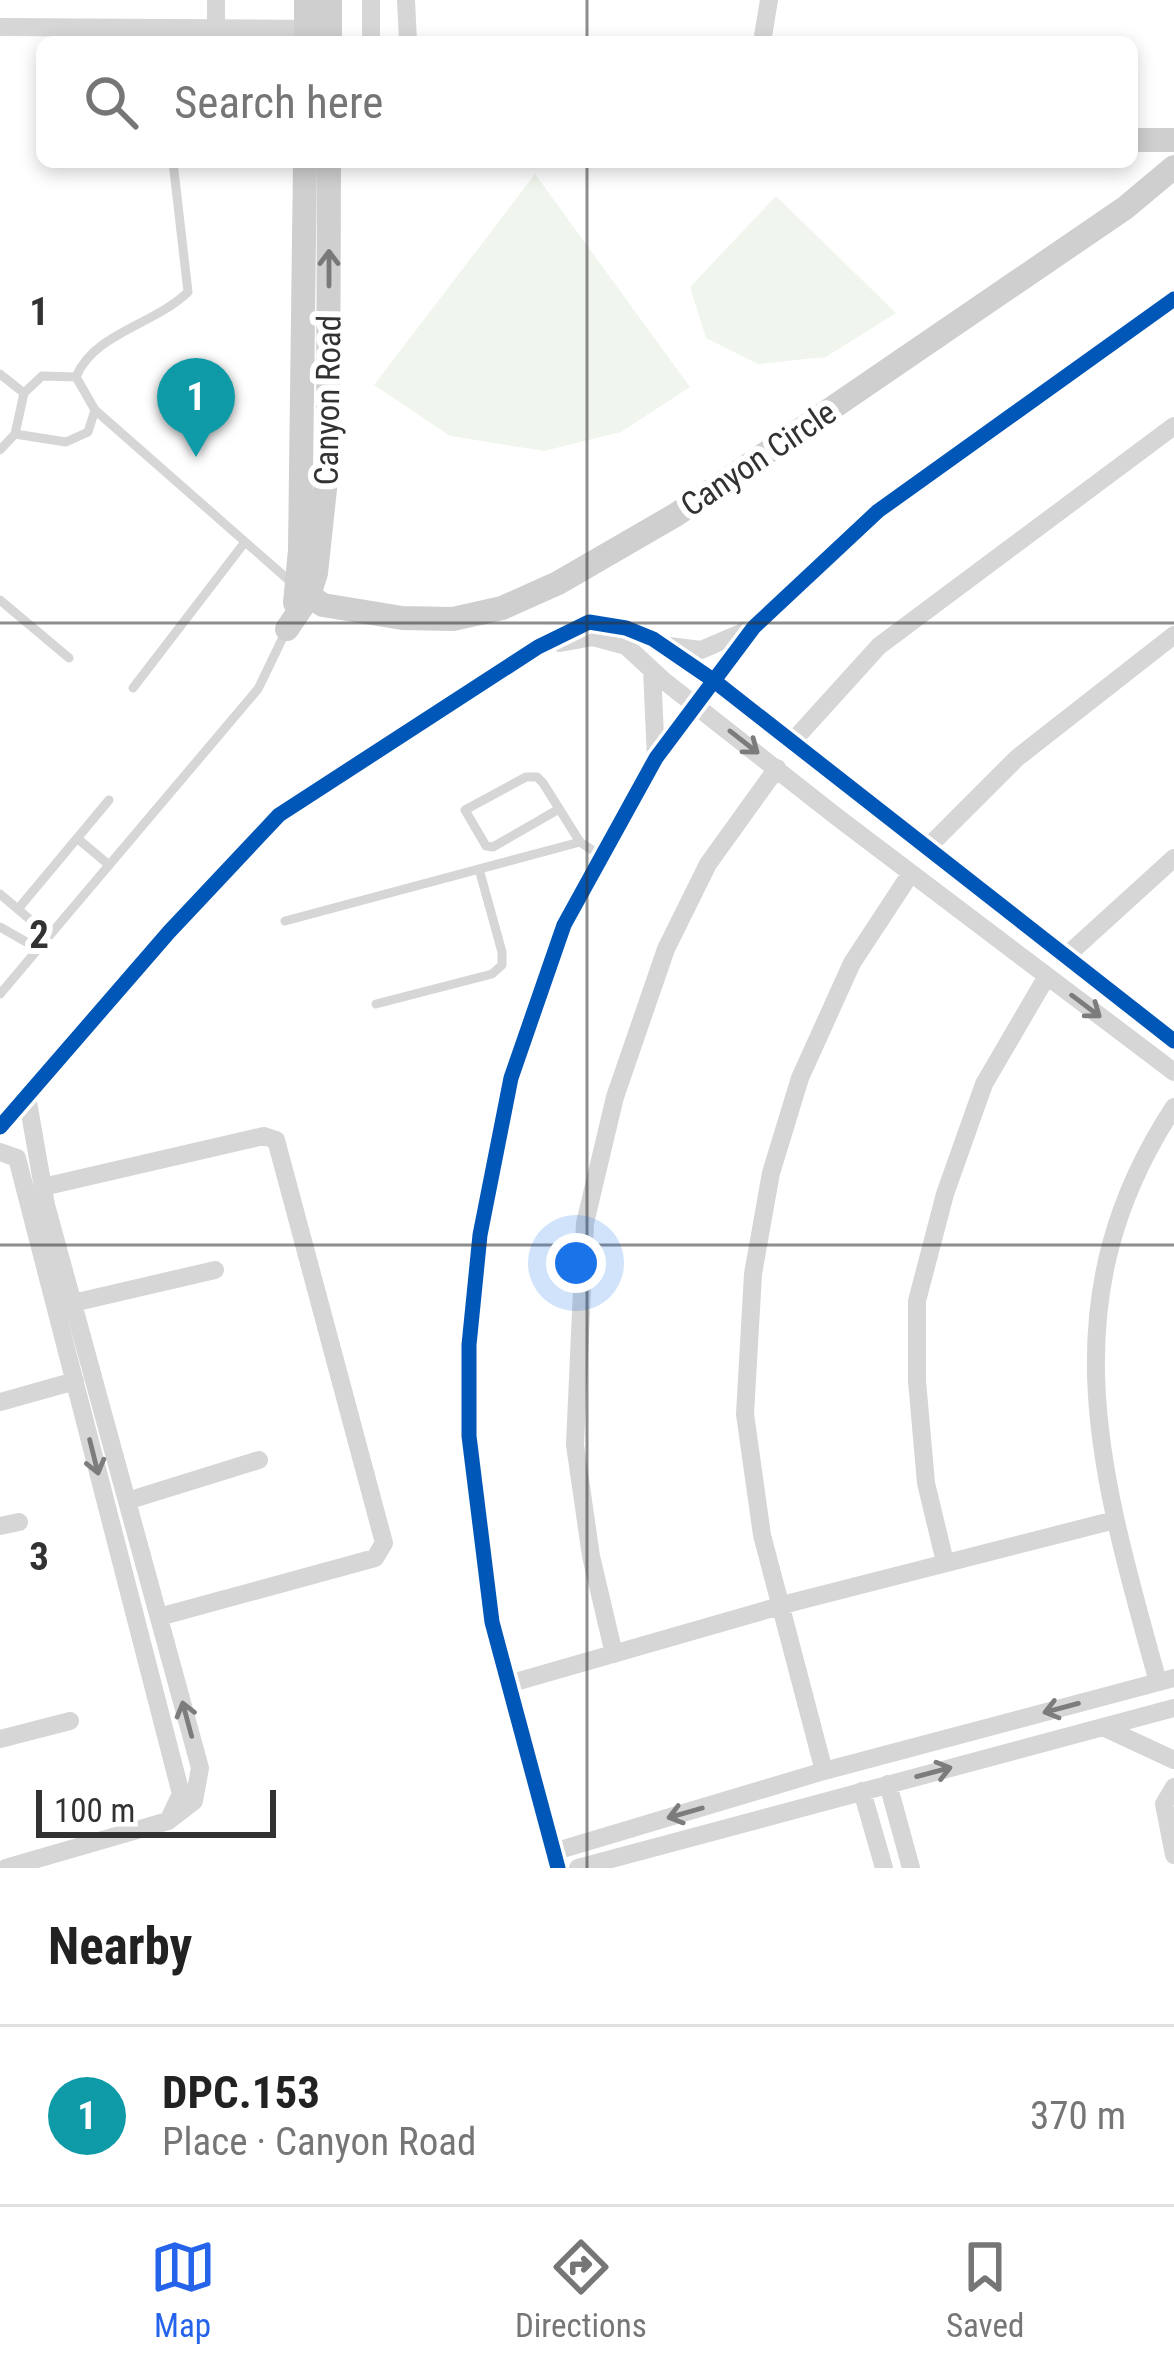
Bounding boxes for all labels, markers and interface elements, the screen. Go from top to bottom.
search box [36,36,1138,168]
icon: search [78,69,144,135]
text: Search here [174,76,383,129]
one-way arrow [318,249,340,288]
text: 1 [29,289,49,335]
street label: Canyon Road [307,314,348,486]
pin: 1 [157,358,235,457]
street label: Canyon Circle [673,392,843,524]
one-way arrow [728,728,760,755]
text: 2 [29,912,49,958]
one-way arrow [1070,992,1102,1019]
your location [546,1233,606,1293]
one-way arrow [84,1437,106,1475]
text: 3 [29,1534,49,1580]
one-way arrow [1043,1698,1081,1720]
one-way arrow [174,1701,196,1739]
one-way arrow [914,1759,952,1781]
scale bar [36,1784,276,1837]
text: 100 m [54,1791,135,1830]
one-way arrow [667,1803,705,1825]
text: Nearby [48,1917,192,1976]
text: DPC.153 [162,2066,320,2119]
text: 1 [77,2093,97,2139]
text: 370 m [1030,2093,1126,2139]
text: Place · Canyon Road [162,2119,476,2165]
tab: Map [150,2234,216,2345]
tab: Directions [515,2234,647,2345]
tab: Saved [946,2234,1024,2345]

